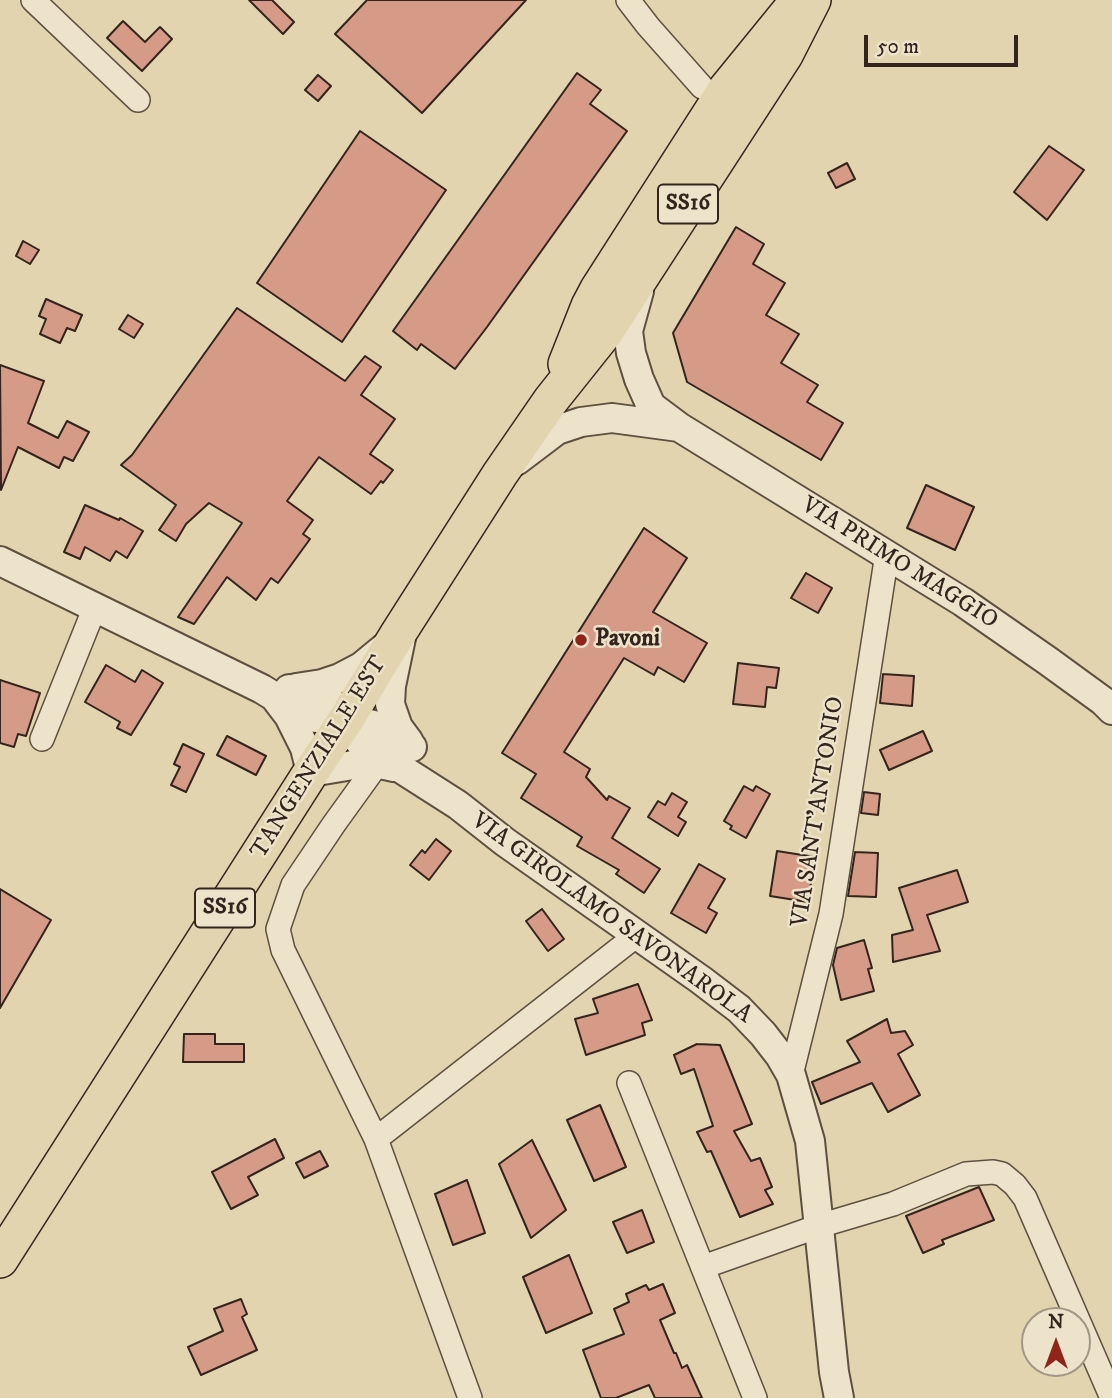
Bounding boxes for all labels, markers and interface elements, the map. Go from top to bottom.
scale bar [867,21,1021,65]
text: 50 m [877,34,919,60]
road number: SS16 [658,184,718,224]
street label: VIA PRIMO MAGGIO [795,492,1003,636]
place label: Pavoni [595,626,660,654]
marker: Pavoni [573,632,589,648]
street label: TANGENZIALE EST [246,651,394,865]
street label: VIA SANT'ANTONIO [787,695,851,929]
street label: VIA GIROLAMO SAVONAROLA [465,807,757,1031]
road number: SS16 [195,888,255,928]
north arrow [1021,1307,1091,1377]
text: N [1048,1311,1064,1334]

